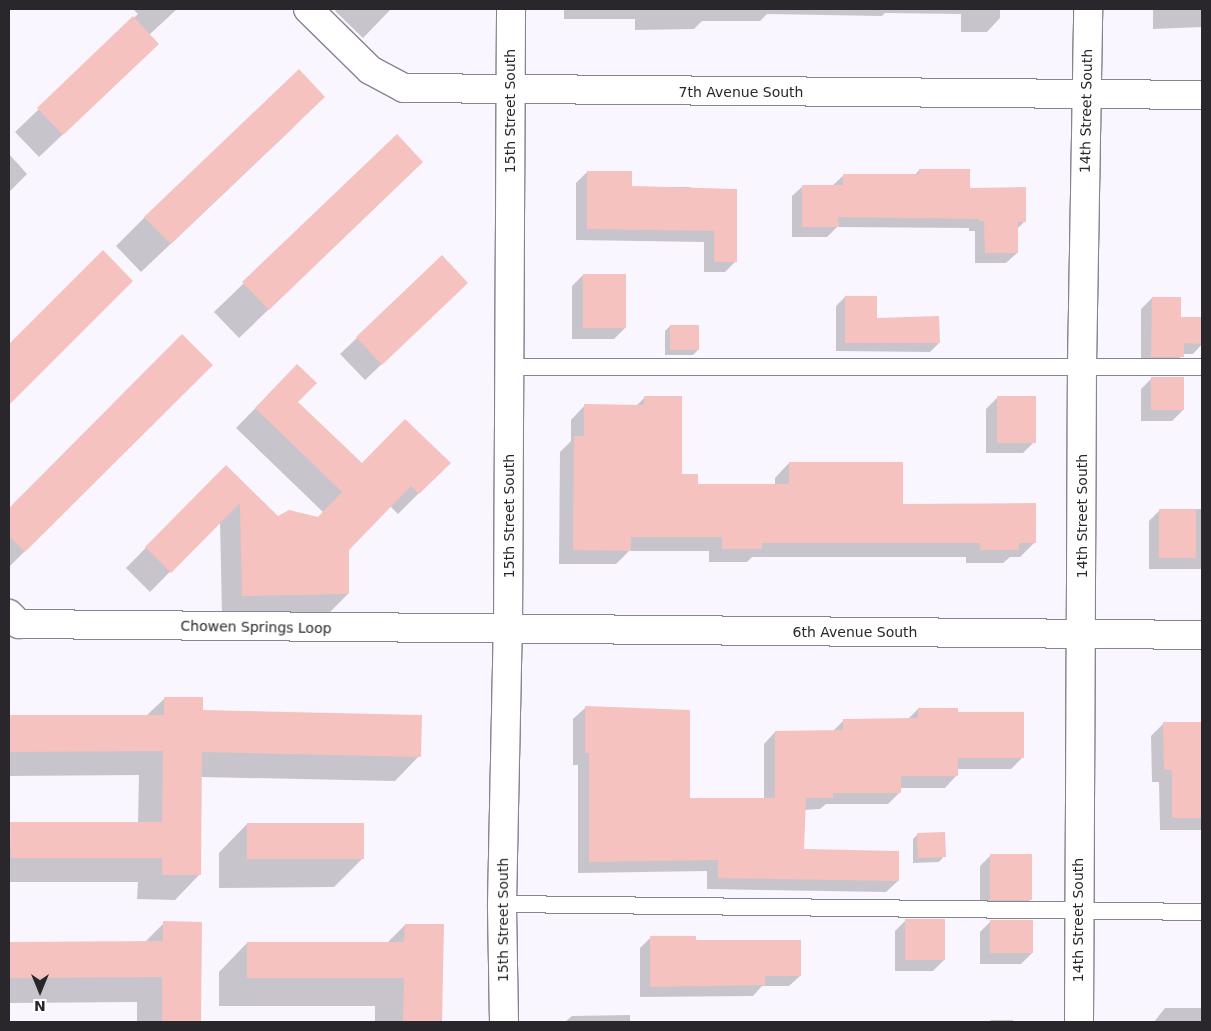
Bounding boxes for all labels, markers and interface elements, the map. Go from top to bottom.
street label: 15th Street South [502,49,518,173]
street label: 14th Street South [1077,49,1095,173]
street label: 7th Avenue South [679,84,803,100]
street label: 15th Street South [501,454,517,578]
street label: 14th Street South [1074,454,1090,578]
street label: Chowen Springs Loop [180,617,332,637]
street label: 6th Avenue South [793,624,917,640]
street label: 15th Street South [495,858,511,982]
street label: 14th Street South [1070,858,1086,982]
north arrow [15,966,65,1016]
text: N [34,998,46,1014]

